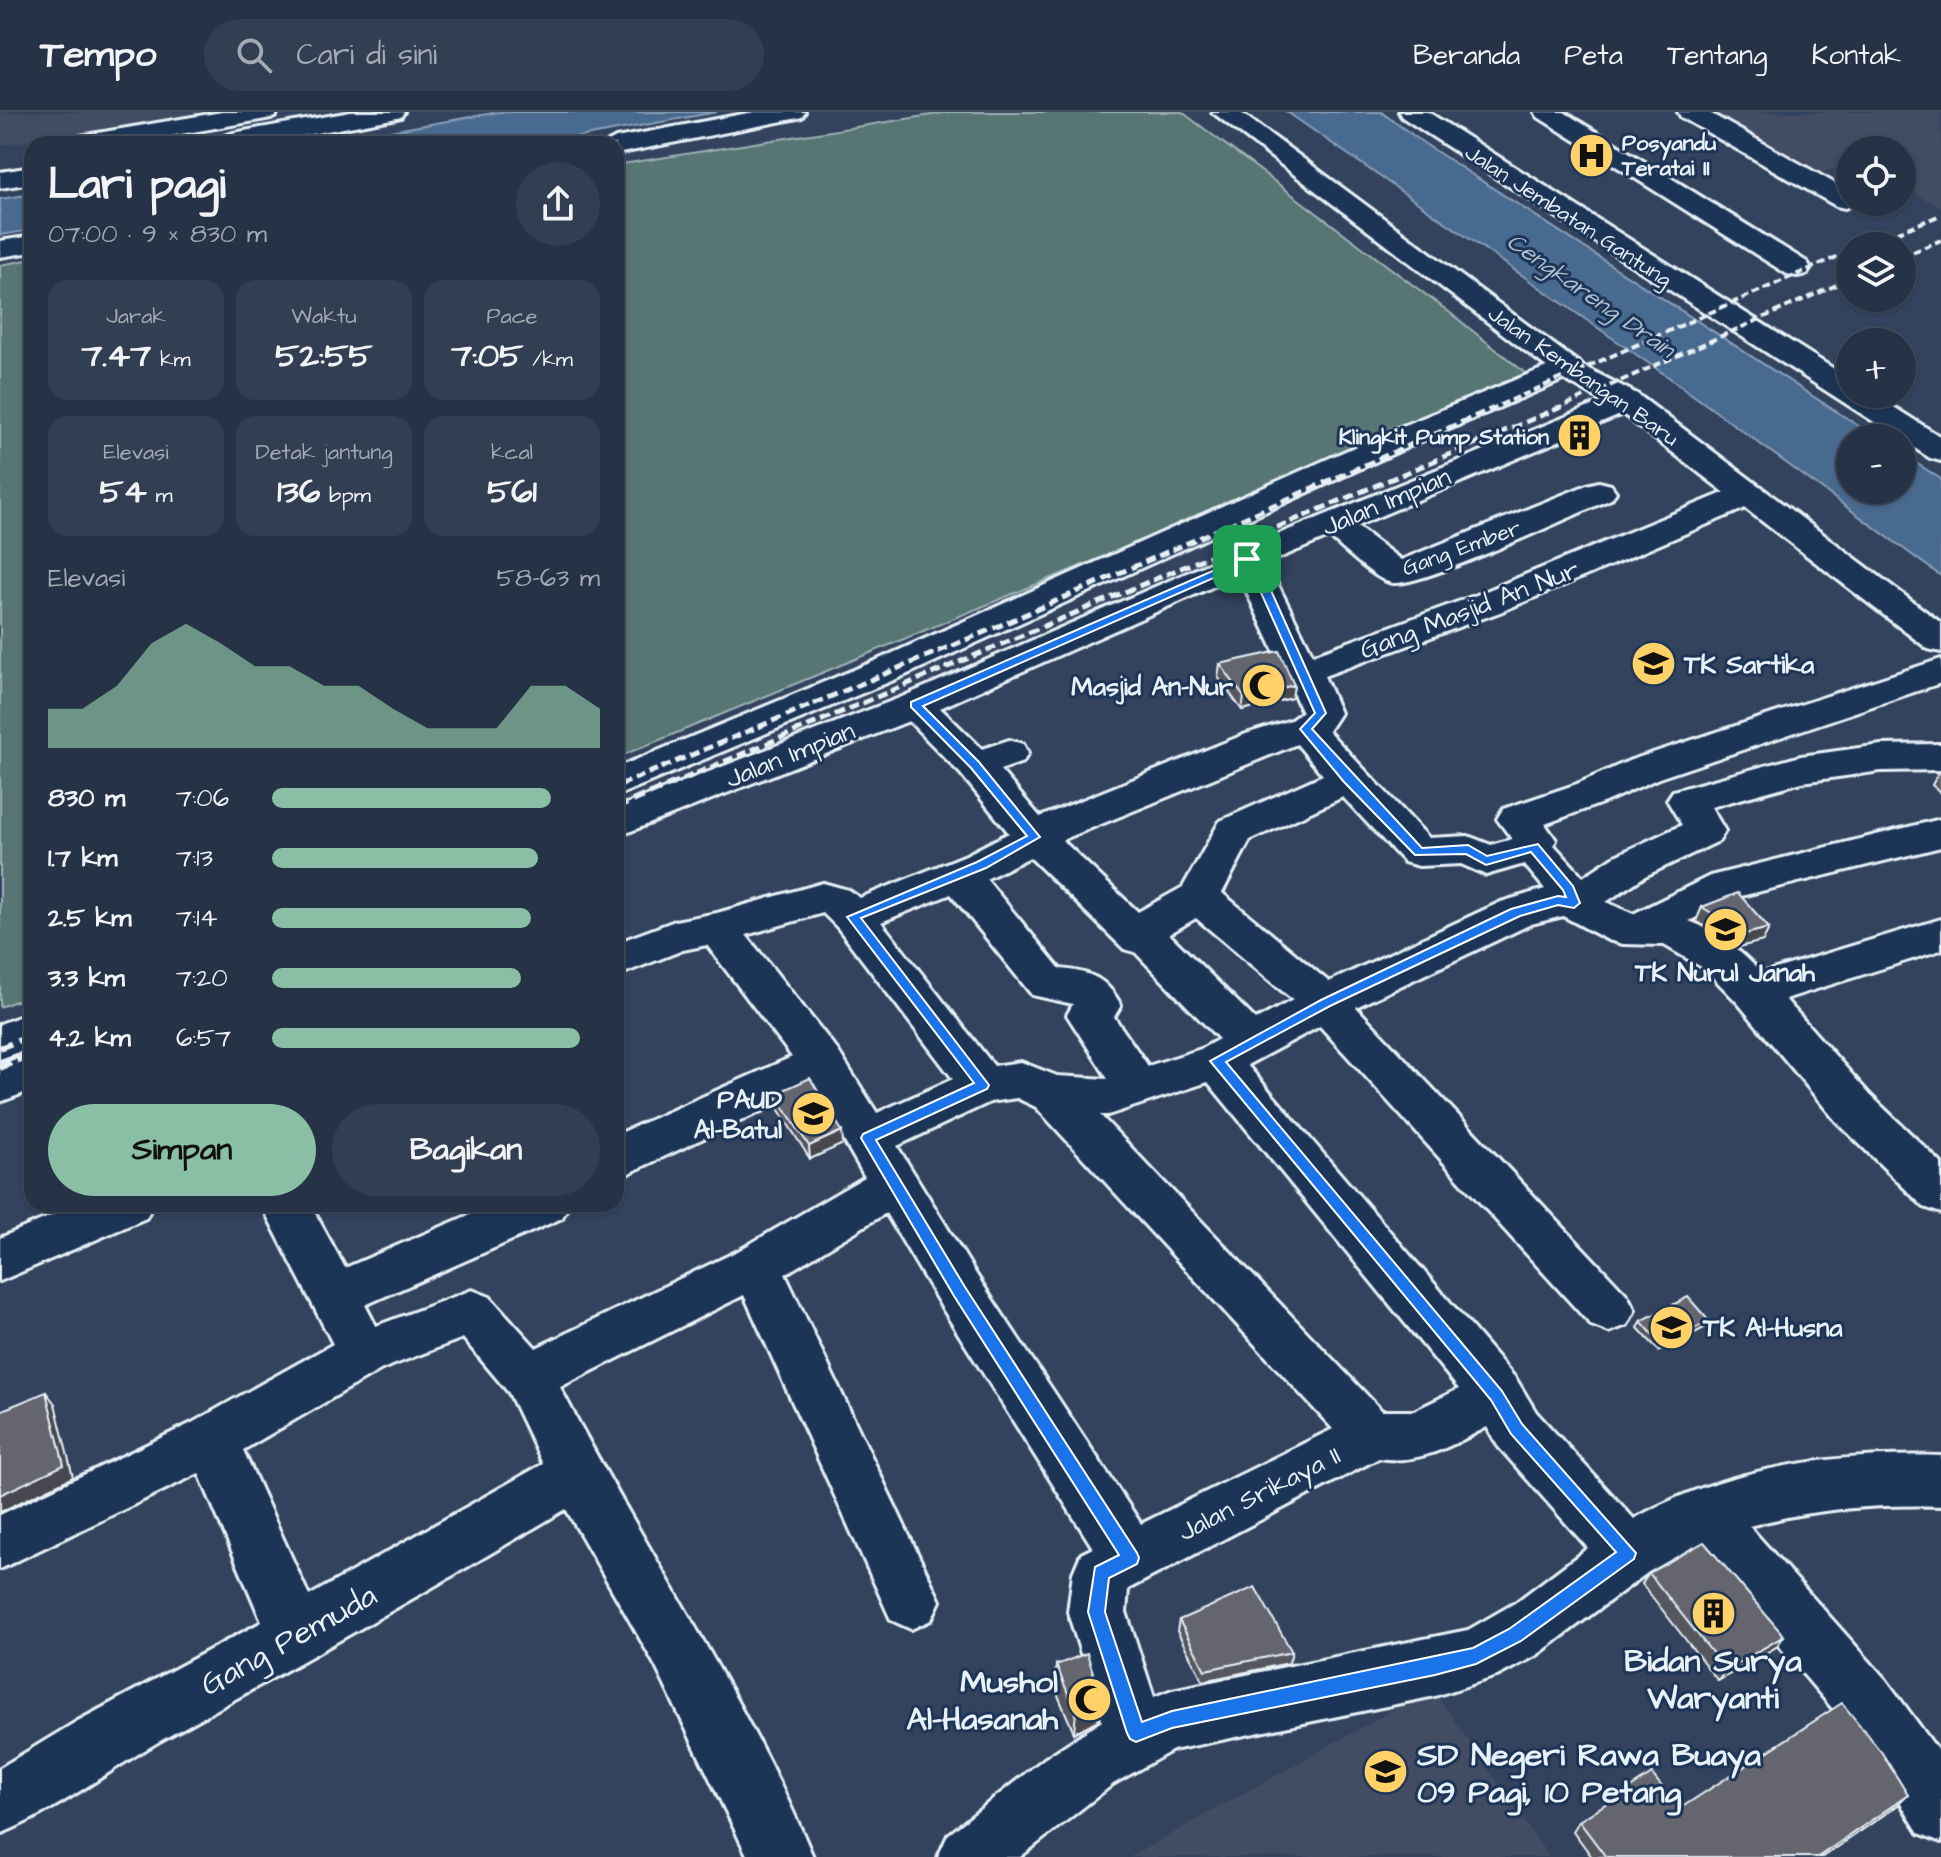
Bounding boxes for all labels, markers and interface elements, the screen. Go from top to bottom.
search box [204,19,764,91]
text: Tempo [40,29,156,81]
icon: search [232,33,276,77]
text: Cari di sini [296,34,437,76]
text: Beranda [1413,36,1520,75]
text: Peta [1564,36,1623,75]
text: Tentang [1667,36,1768,75]
text: Kontak [1812,36,1901,75]
place label: Posyandu Teratai II [1621,128,1716,184]
hospital icon: Posyandu Teratai II [1567,131,1615,179]
map controls [1836,136,1916,504]
button: locate [1836,136,1916,216]
street label: Jalan Jembatan Gantung [1458,138,1678,296]
text: Lari pagi [48,155,226,216]
button: share [516,162,600,246]
text: 07:00 · 9 × 830 m [48,216,267,252]
water label: Cengkareng Drain [1499,225,1683,369]
button: layers [1836,232,1916,312]
street label: Jalan Kembangan Baru [1481,299,1685,455]
text: Jarak [106,301,166,332]
text: Waktu [291,301,357,332]
text: Pace [486,301,538,332]
button: + [1836,328,1916,408]
text: 7.47 [81,332,151,380]
text: 52:55 [275,332,373,380]
text: 7:05 [451,332,523,380]
text: km [151,344,191,375]
text: /km [523,344,573,375]
building icon: Klingkit Pump Station [1556,412,1604,460]
place label: Klingkit Pump Station [1339,422,1549,454]
button: − [1836,424,1916,504]
text: Elevasi [103,437,169,468]
text: Detak jantung [255,437,393,468]
text: kcal [491,437,533,468]
street label: Jalan Impian [1317,459,1456,545]
text: 54 [99,468,147,516]
text: 136 [277,468,320,516]
text: 561 [487,468,537,516]
text: m [147,480,173,511]
text: bpm [320,480,371,511]
street label: Gang Ember [1398,513,1525,585]
pin [1213,525,1281,593]
icon: arrive [1225,537,1269,581]
street label: Gang Masjid An Nur [1355,552,1585,670]
text: Elevasi [48,560,125,596]
text: 58–63 m [496,560,600,596]
school or university icon: TK Sartika [1629,640,1677,688]
place label: TK Sartika [1683,647,1815,683]
mosque icon: Masjid An-Nur [1240,662,1288,710]
place label: Masjid An-Nur [1071,669,1234,705]
street label: Jalan Impian [720,713,860,797]
text: 830 m [48,780,125,816]
text: 7:06 [176,780,229,816]
text: 1.7 km [48,840,118,876]
text: 7:13 [176,840,213,876]
text: 2.5 km [48,900,132,936]
text: 7:14 [176,900,217,936]
school or university icon: TK Nurul Janah [1701,905,1749,953]
place label: TK Nurul Janah [1634,955,1816,991]
text: 3.3 km [48,960,125,996]
text: 7:20 [176,960,228,996]
text: 4.2 km [48,1020,131,1056]
text: 6:57 [176,1020,231,1056]
place label: PAUD Al-Batul [694,1082,782,1148]
school or university icon: PAUD Al-Batul [789,1090,837,1138]
button: Simpan [48,1104,316,1196]
button: Bagikan [332,1104,600,1196]
school or university icon: TK Al-Husna [1648,1303,1696,1351]
place label: TK Al-Husna [1702,1310,1843,1346]
street label: Jalan Srikaya II [1172,1438,1348,1552]
street label: Gang Pemuda [192,1573,385,1707]
building icon: Bidan Surya Waryanti [1689,1589,1737,1637]
place label: Bidan Surya Waryanti [1624,1639,1802,1722]
place label: Mushol Al-Hasanah [906,1660,1059,1742]
mosque icon: Mushol Al-Hasanah [1065,1675,1113,1723]
place label: SD Negeri Rawa Buaya 09 Pagi, 10 Petang [1416,1733,1762,1816]
school or university icon: SD Negeri Rawa Buaya 09 Pagi, 10 Petang [1362,1748,1410,1796]

